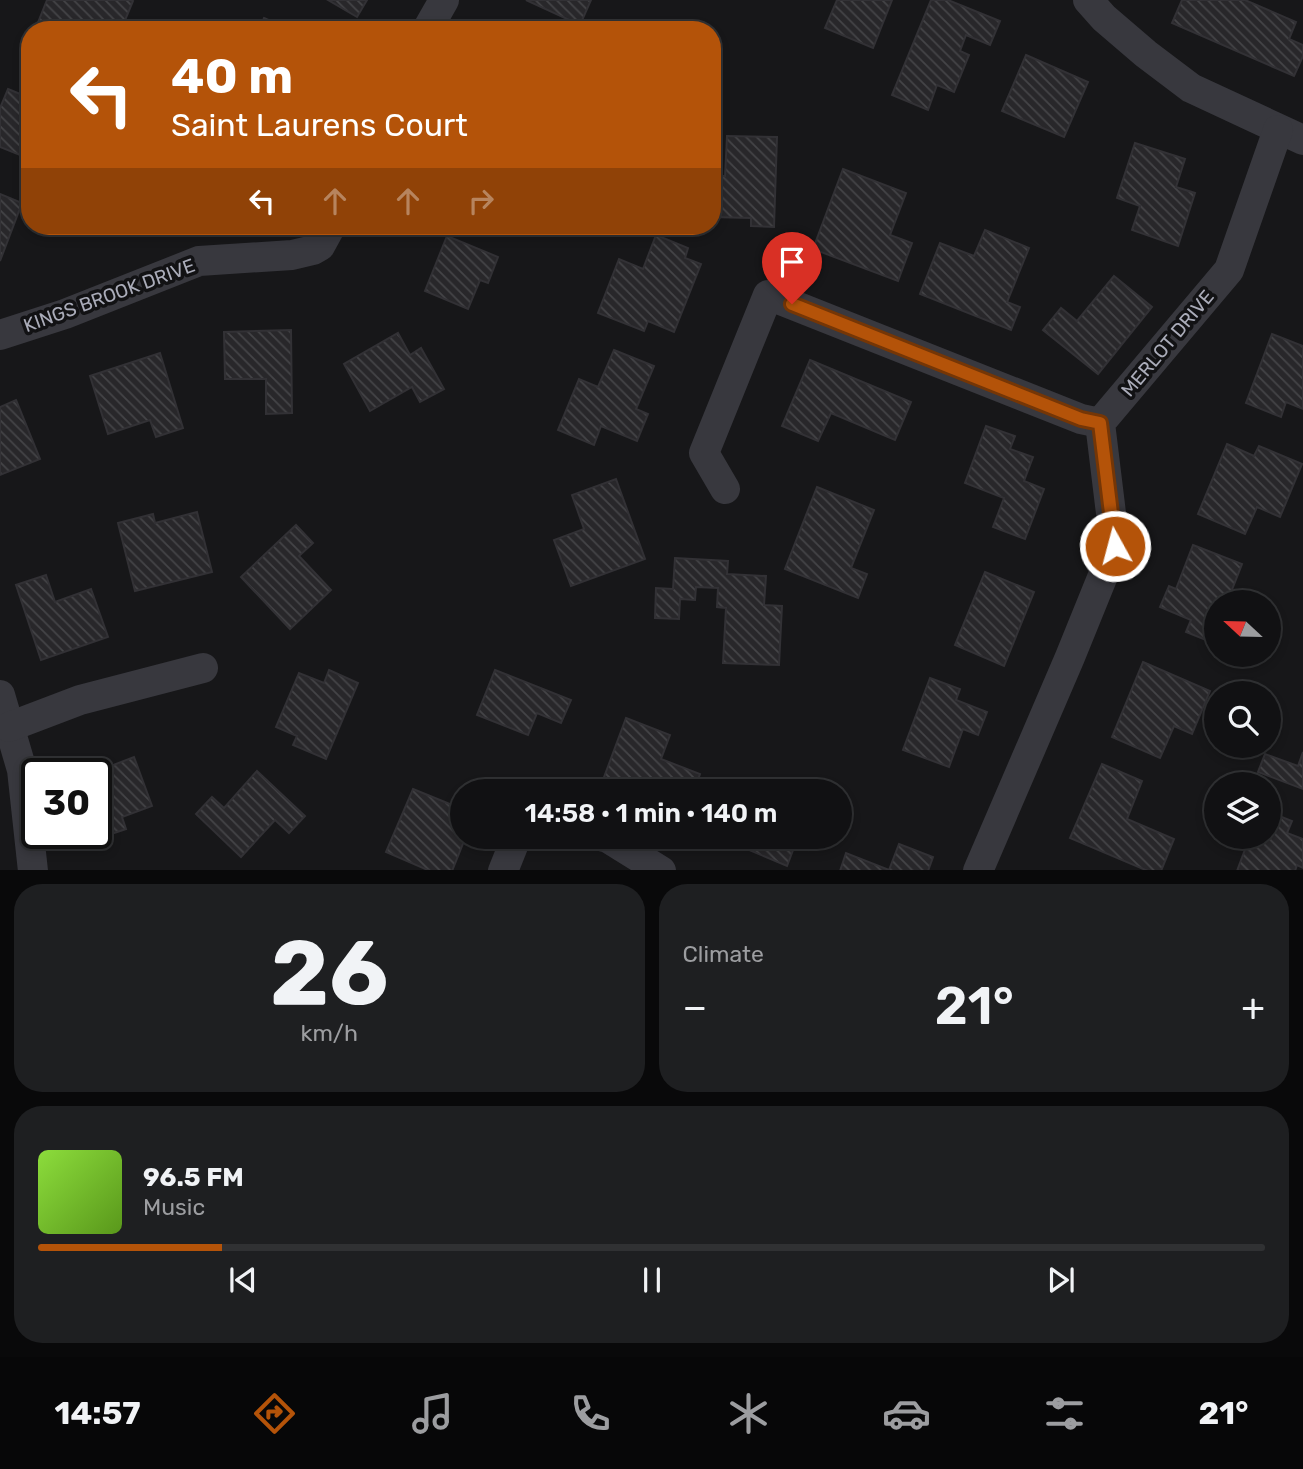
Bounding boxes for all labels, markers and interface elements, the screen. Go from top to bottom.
text: 40 m [171,47,293,105]
icon: left [56,49,147,140]
text: Saint Laurens Court [171,106,468,144]
icon: left [243,182,281,220]
icon: ahead [316,182,354,220]
icon: ahead [389,182,427,220]
icon: right [462,182,500,220]
pin [762,232,822,304]
icon: arrive [773,243,811,281]
street label: KINGS BROOK DRIVE [20,254,198,337]
street label: MERLOT DRIVE [1116,285,1219,401]
position arrow [1078,509,1152,583]
north arrow [1204,590,1281,667]
map controls [1204,590,1281,849]
button: search [1204,681,1281,758]
speed limit sign: 30 [21,758,112,849]
button: layers [1204,772,1281,849]
text: 14:58 · 1 min · 140 m [524,798,778,829]
text: 26 [270,919,388,1027]
text: Climate [683,940,764,968]
text: 21° [935,975,1014,1037]
text: − [683,984,707,1030]
text: + [1241,984,1265,1030]
text: km/h [301,1019,358,1047]
text: 96.5 FM [143,1162,244,1193]
text: Music [143,1193,205,1221]
icon: previous [224,1261,262,1299]
icon: pause [633,1261,671,1299]
icon: next [1042,1261,1080,1299]
icon: directions [250,1389,299,1438]
icon: music [408,1389,457,1438]
icon: phone [566,1389,615,1438]
icon: climate [724,1389,773,1438]
icon: car [882,1389,931,1438]
icon: filters [1040,1389,1089,1438]
text: 14:57 [55,1394,141,1432]
text: 21° [1199,1394,1248,1432]

